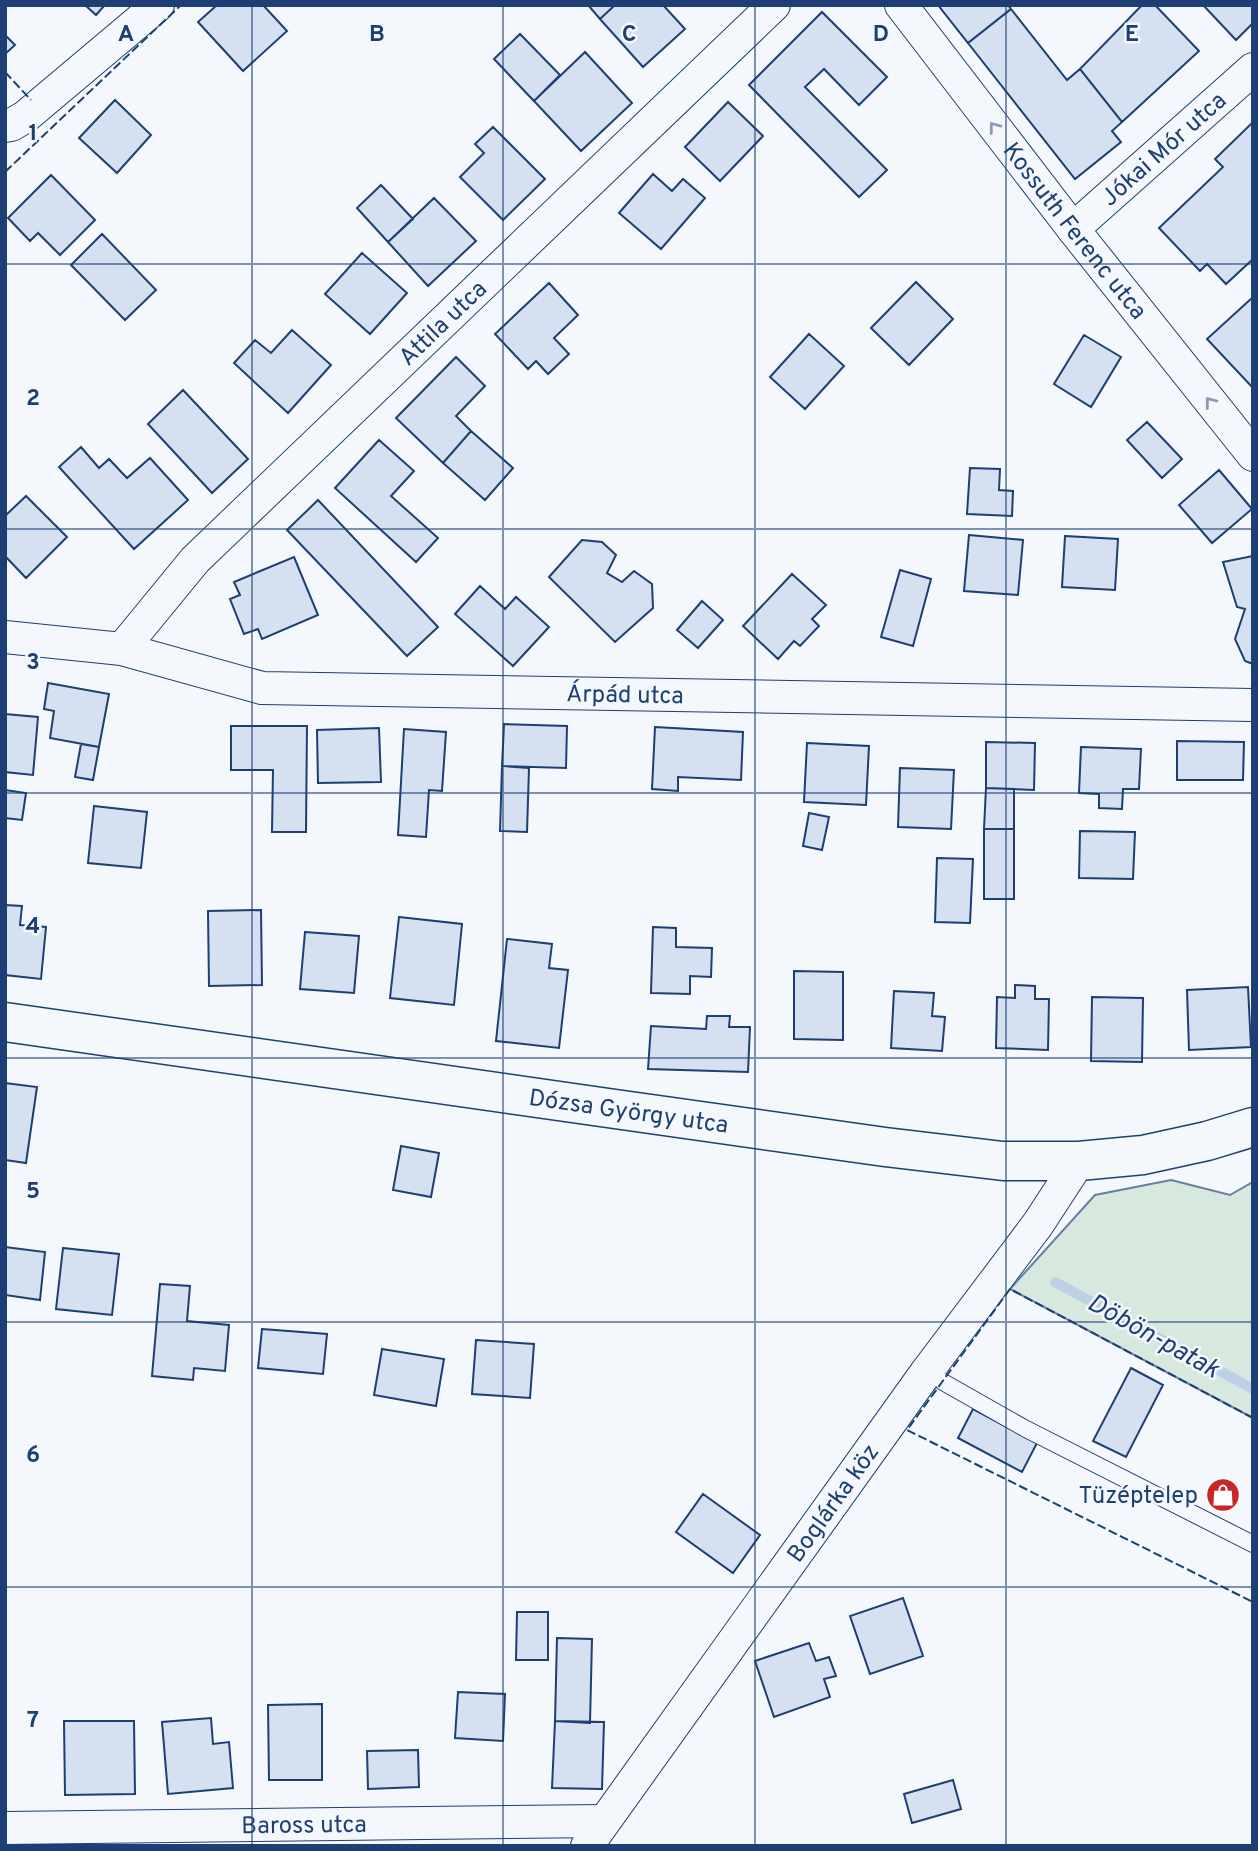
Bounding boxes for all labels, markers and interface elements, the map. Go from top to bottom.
text: A [118,21,134,50]
text: B [369,21,385,50]
text: C [622,21,636,50]
text: D [873,21,889,50]
text: E [1125,21,1139,50]
street label: Jókai Mór utca [1096,87,1234,214]
text: 1 [28,120,38,149]
one-way arrow [990,122,1003,134]
street label: Kossuth Ferenc utca [995,137,1152,326]
street label: Attila utca [394,275,494,373]
text: 2 [26,385,40,414]
one-way arrow [1206,397,1219,410]
text: 3 [26,649,40,678]
street label: Árpád utca [566,678,684,712]
text: 4 [26,913,40,942]
street label: Dózsa György utca [527,1084,730,1142]
text: 5 [26,1178,40,1207]
water label: Döbön-patak [1081,1287,1225,1387]
street label: Boglárka köz [782,1439,887,1569]
text: 6 [26,1442,40,1471]
shop icon: Tüzéptelep [1204,1476,1242,1514]
place label: Tüzéptelep [1079,1482,1198,1512]
text: 7 [27,1707,39,1736]
street label: Baross utca [241,1811,367,1842]

